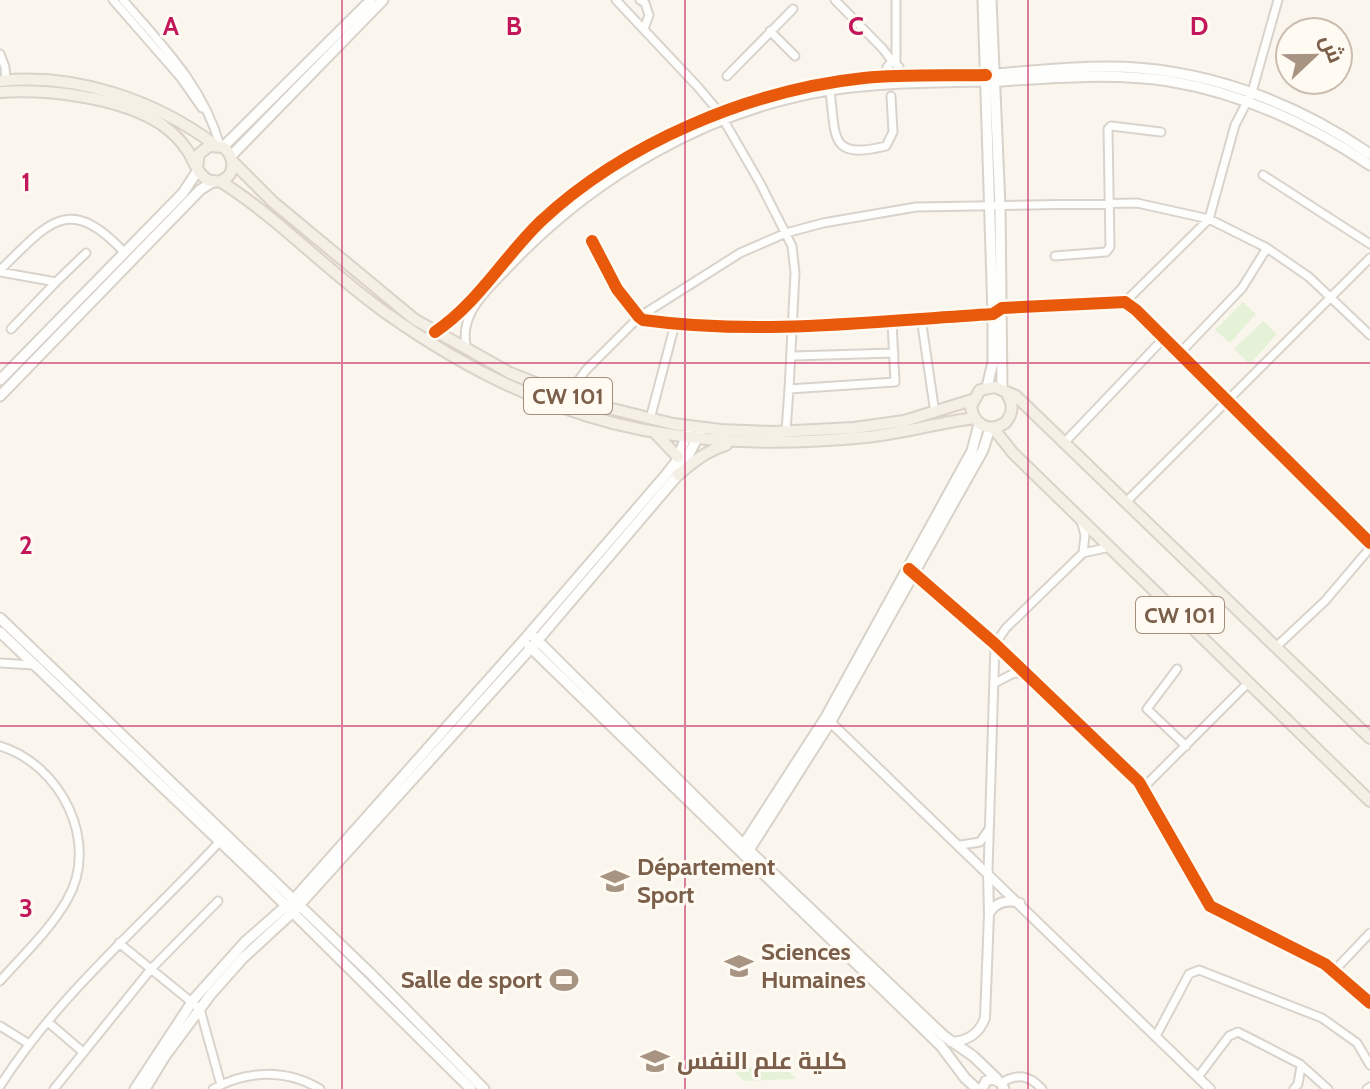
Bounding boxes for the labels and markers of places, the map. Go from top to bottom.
place label: Département Sport [637,852,775,909]
school or university icon: Département Sport [600,866,630,896]
place label: Sciences Humaines [761,937,866,994]
school or university icon: Sciences Humaines [724,951,754,981]
place label: Salle de sport [401,965,542,994]
sports icon: Salle de sport [549,965,579,995]
school or university icon: كلية علم النفس [640,1046,670,1076]
place label: كلية علم النفس [677,1046,847,1077]

